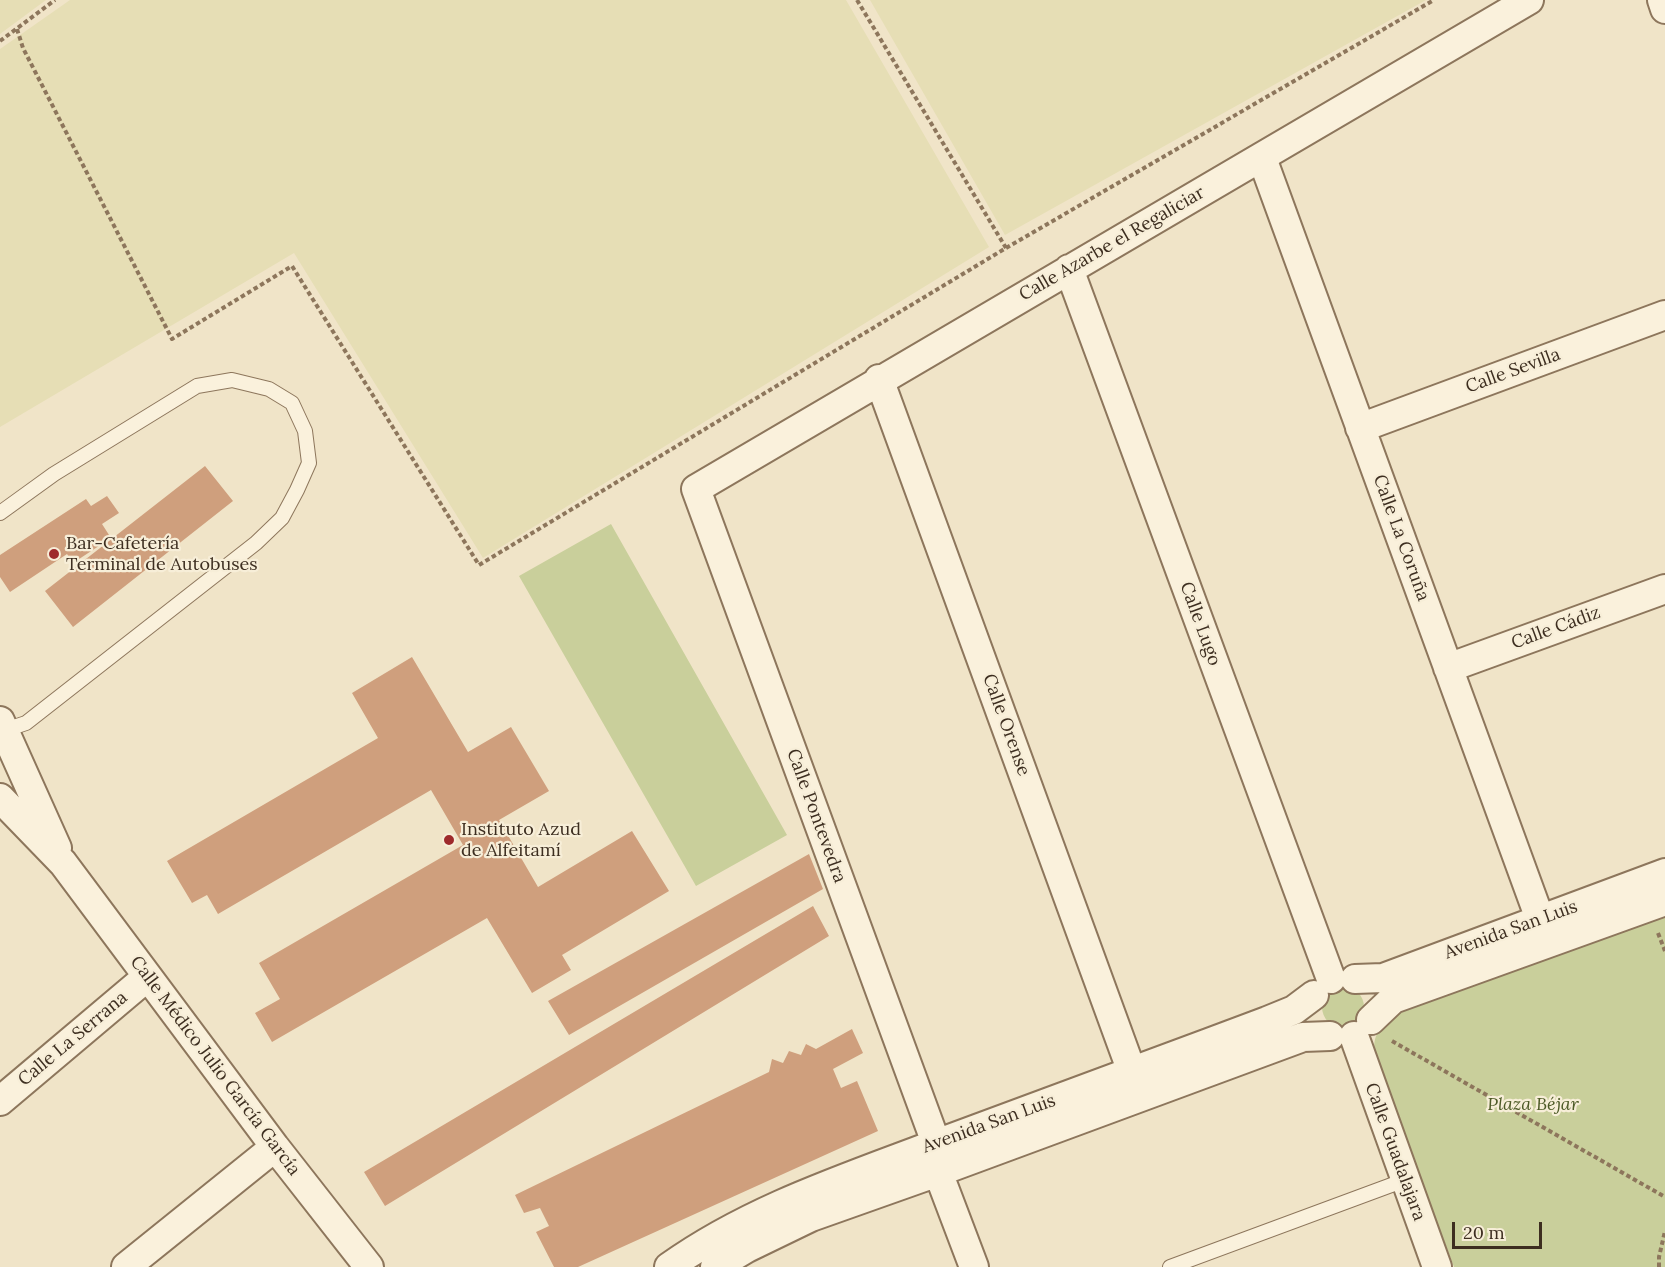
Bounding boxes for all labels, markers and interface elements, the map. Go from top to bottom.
street label: Calle Azarbe el Regaliciar [1016,182,1208,306]
street label: Calle Sevilla [1463,344,1563,398]
street label: Calle La Coruña [1368,472,1434,604]
place label: Bar-Cafetería Terminal de Autobuses [66,533,258,576]
marker: Bar-Cafetería Terminal de Autobuses [47,547,61,561]
street label: Calle Lugo [1175,579,1225,669]
street label: Calle Cádiz [1509,602,1603,654]
street label: Calle Orense [978,671,1034,779]
street label: Calle Pontevedra [782,746,850,886]
place label: Instituto Azud de Alfeitamí [461,819,581,862]
marker: Instituto Azud de Alfeitamí [442,833,456,847]
street label: Avenida San Luis [1441,896,1581,964]
street label: Calle Médico Julio García García [125,952,305,1180]
street label: Calle La Serrana [14,987,132,1091]
street label: Calle Guadalajara [1360,1080,1430,1224]
street label: Avenida San Luis [919,1090,1059,1158]
park label: Plaza Béjar [1487,1094,1579,1116]
scale bar [1455,1210,1545,1248]
text: 20 m [1463,1221,1505,1244]

